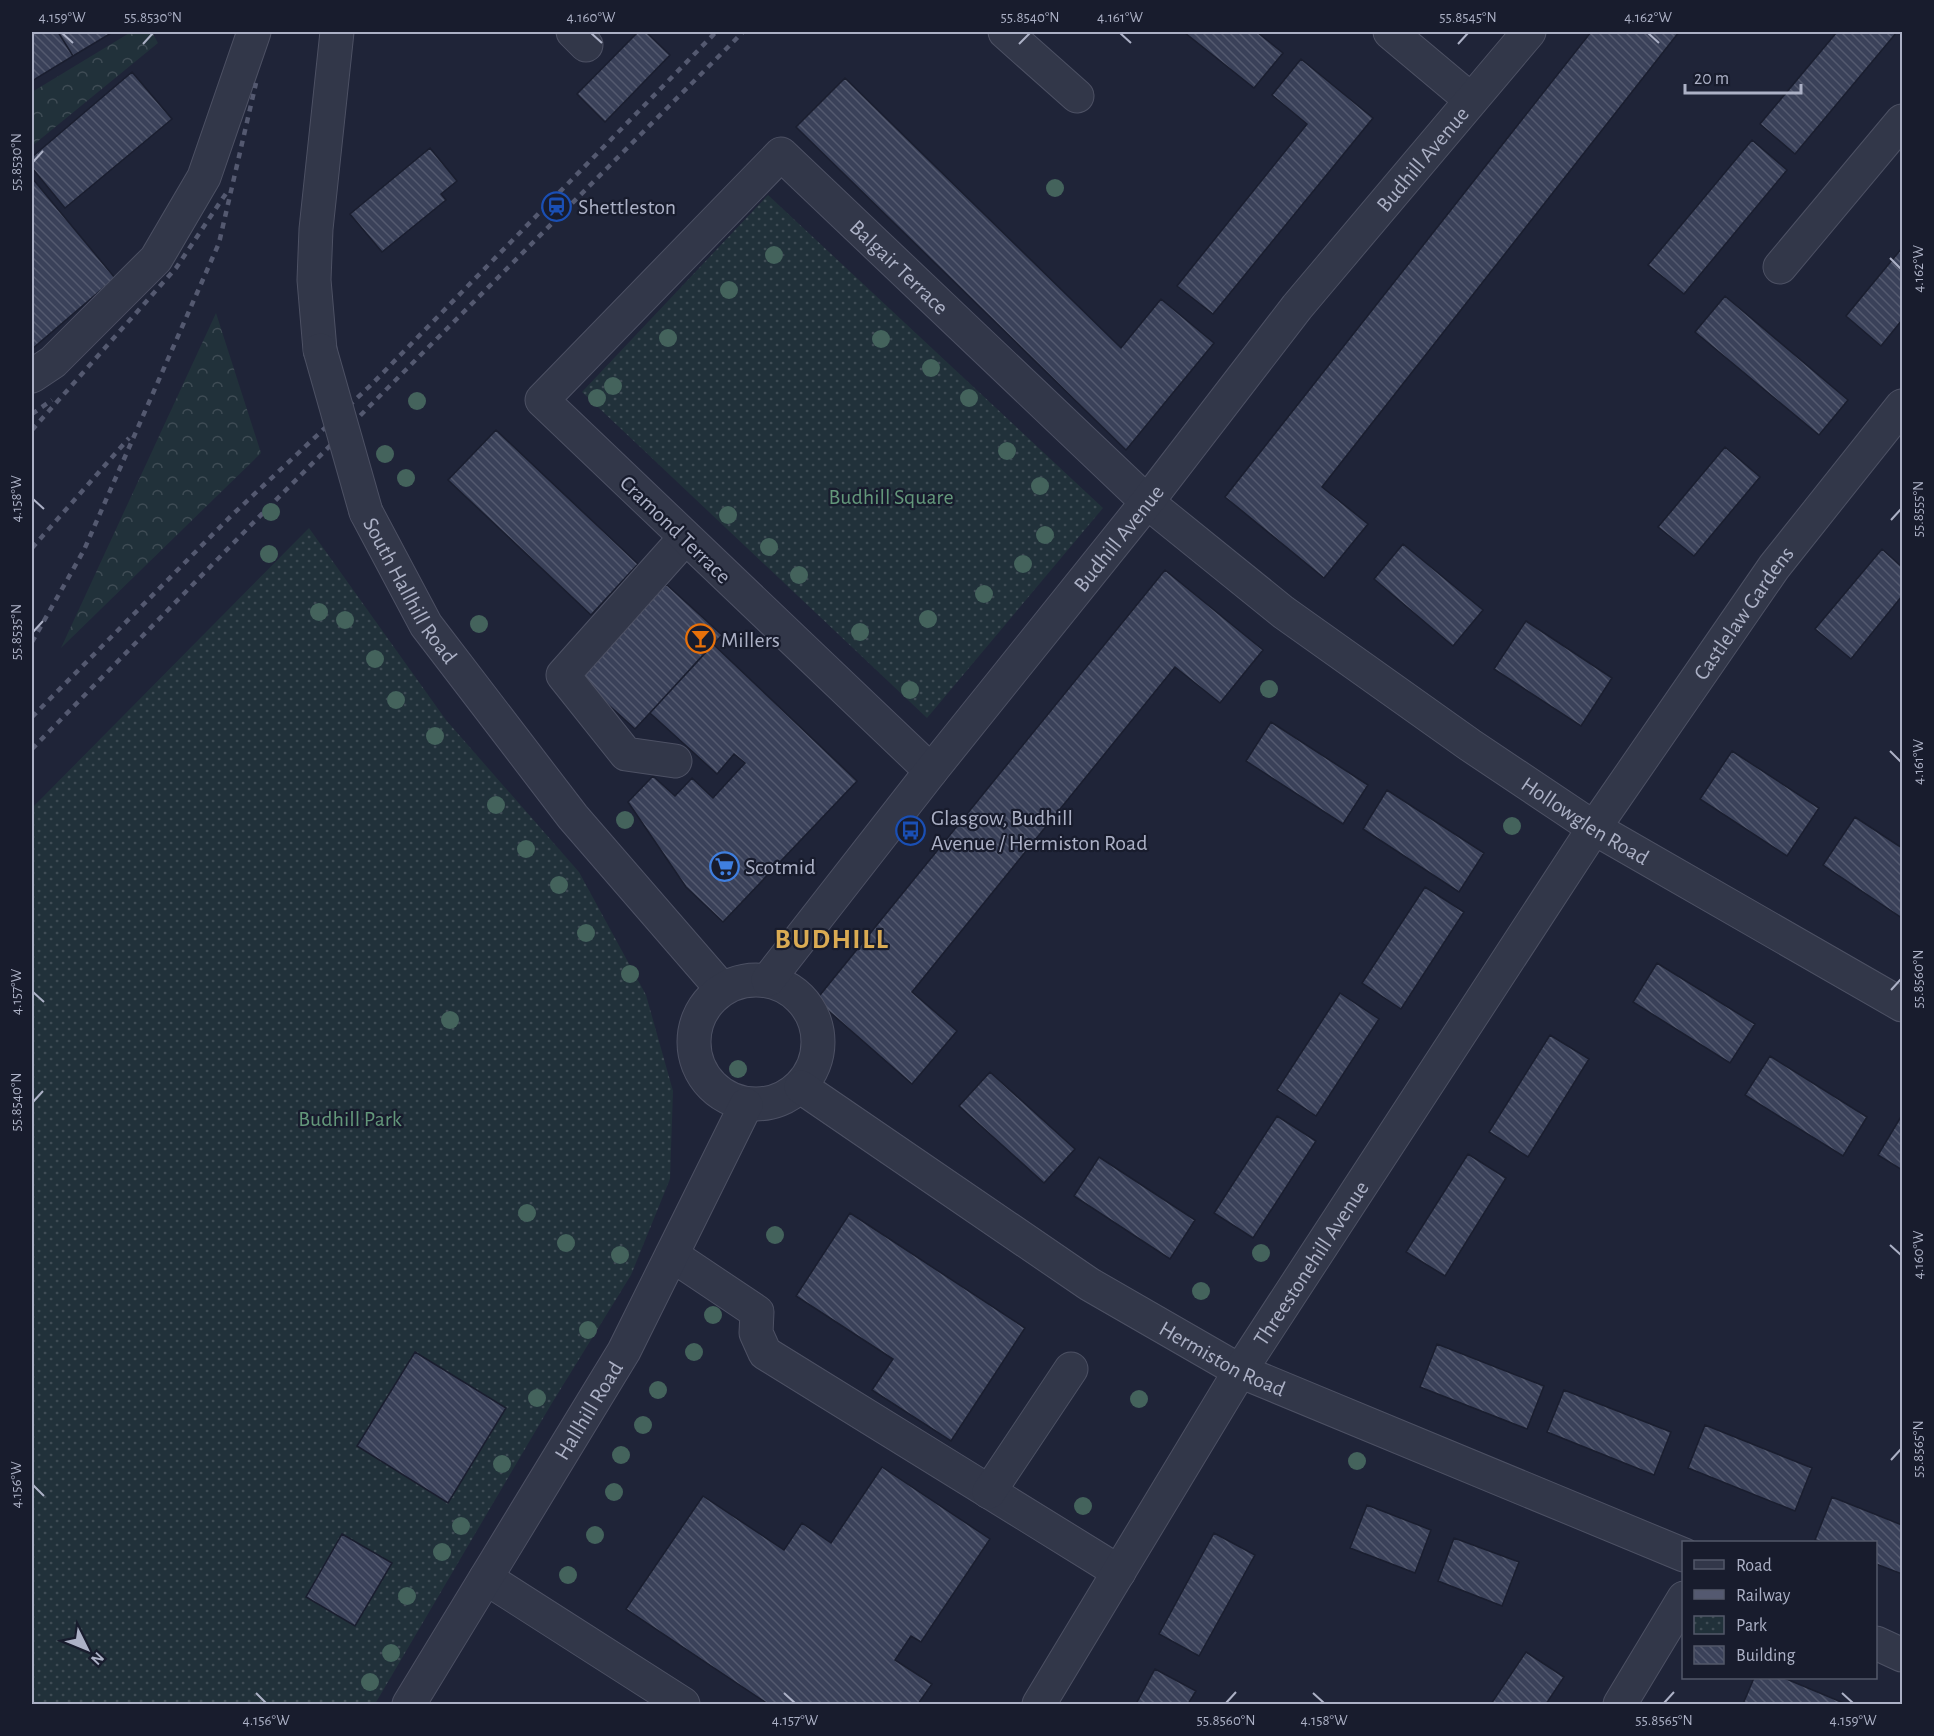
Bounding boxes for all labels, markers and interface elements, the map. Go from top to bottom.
text: 4.159°W [38,10,86,25]
text: 55.8530°N [124,10,182,25]
text: 4.160°W [567,10,616,25]
text: 55.8540°N [1000,10,1060,25]
text: 4.161°W [1097,10,1144,25]
text: 55.8545°N [1439,10,1497,25]
text: 4.162°W [1624,10,1672,25]
scale bar [1685,57,1800,95]
text: 20 m [1694,70,1729,88]
street label: Budhill Avenue [1373,103,1473,216]
text: 55.8530°N [9,133,24,191]
station icon: Shettleston [541,190,573,222]
place label: Shettleston [578,196,676,218]
street label: Balgair Terrace [845,216,952,319]
text: 4.162°W [1911,245,1926,293]
street label: Cramond Terrace [616,472,735,588]
text: 4.158°W [9,475,24,523]
street label: Budhill Avenue [1070,481,1168,596]
text: 55.8555°N [1911,481,1926,537]
park label: Budhill Square [828,486,954,508]
street label: South Hallhill Road [359,514,461,668]
street label: Castlelaw Gardens [1690,542,1798,684]
text: 55.8535°N [9,604,24,660]
bar icon: Millers [684,623,716,655]
place label: Millers [721,629,780,651]
text: 4.161°W [1911,738,1926,785]
street label: Hollowglen Road [1517,773,1653,869]
place label: Glasgow, Budhill Avenue / Hermiston Road [931,807,1148,854]
bus stop icon: Glasgow, Budhill Avenue / Hermiston Road [894,814,926,846]
supermarket icon: Scotmid [708,850,740,882]
place label: Scotmid [745,856,816,878]
district label: BUDHILL [775,926,889,954]
text: 55.8560°N [1911,950,1926,1008]
text: 4.157°W [9,968,24,1015]
text: 55.8540°N [9,1072,24,1132]
park label: Budhill Park [298,1108,402,1130]
street label: Threestonehill Avenue [1250,1177,1373,1350]
text: 4.160°W [1911,1230,1926,1279]
street label: Hermiston Road [1155,1317,1288,1401]
street label: Hallhill Road [551,1358,627,1464]
text: 55.8565°N [1911,1420,1926,1478]
text: 4.156°W [9,1461,24,1509]
legend [1682,1541,1877,1679]
text: Road [1736,1557,1772,1575]
text: Railway [1736,1587,1791,1605]
text: Park [1736,1617,1768,1635]
north arrow [57,1619,117,1679]
text: Building [1736,1647,1796,1665]
text: N [88,1649,107,1668]
text: 4.156°W [242,1713,290,1728]
text: 4.157°W [772,1713,819,1728]
text: 55.8560°N [1197,1713,1255,1728]
text: 4.158°W [1300,1713,1348,1728]
text: 55.8565°N [1635,1713,1693,1728]
text: 4.159°W [1829,1713,1877,1728]

